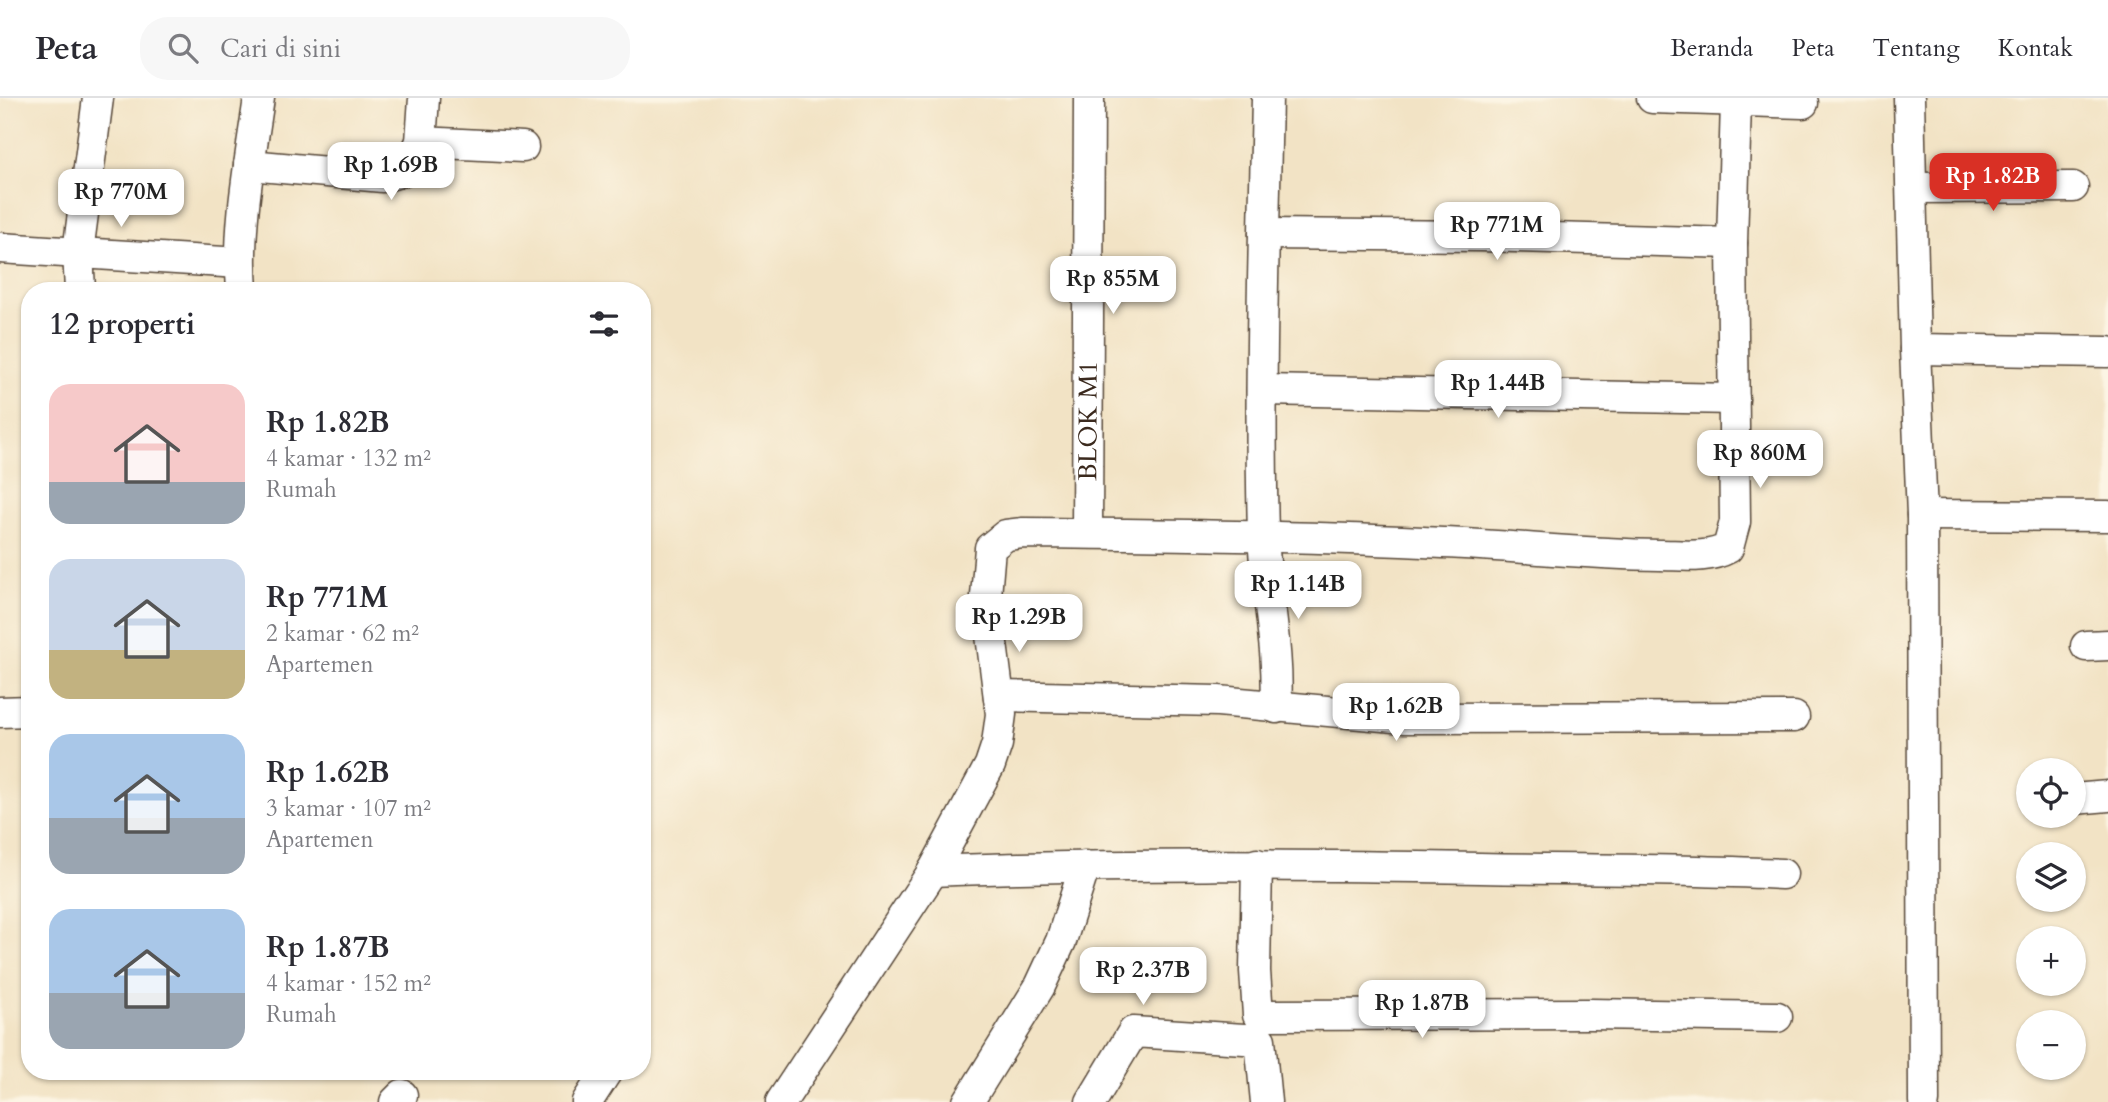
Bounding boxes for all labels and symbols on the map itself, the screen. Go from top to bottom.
pin: Rp 1.69B [319,142,463,202]
pin: Rp 1.82B [1921,153,2065,213]
pin: Rp 770M [56,170,186,229]
pin: Rp 771M [1432,202,1562,262]
pin: Rp 855M [1048,256,1178,316]
pin: Rp 1.44B [1426,360,1570,420]
street label: BLOK M1 [1070,361,1105,481]
pin: Rp 860M [1695,430,1825,490]
pin: Rp 1.14B [1226,561,1370,621]
pin: Rp 1.29B [947,594,1091,654]
pin: Rp 1.62B [1324,684,1468,743]
pin: Rp 2.37B [1071,948,1215,1007]
pin: Rp 1.87B [1350,981,1494,1040]

